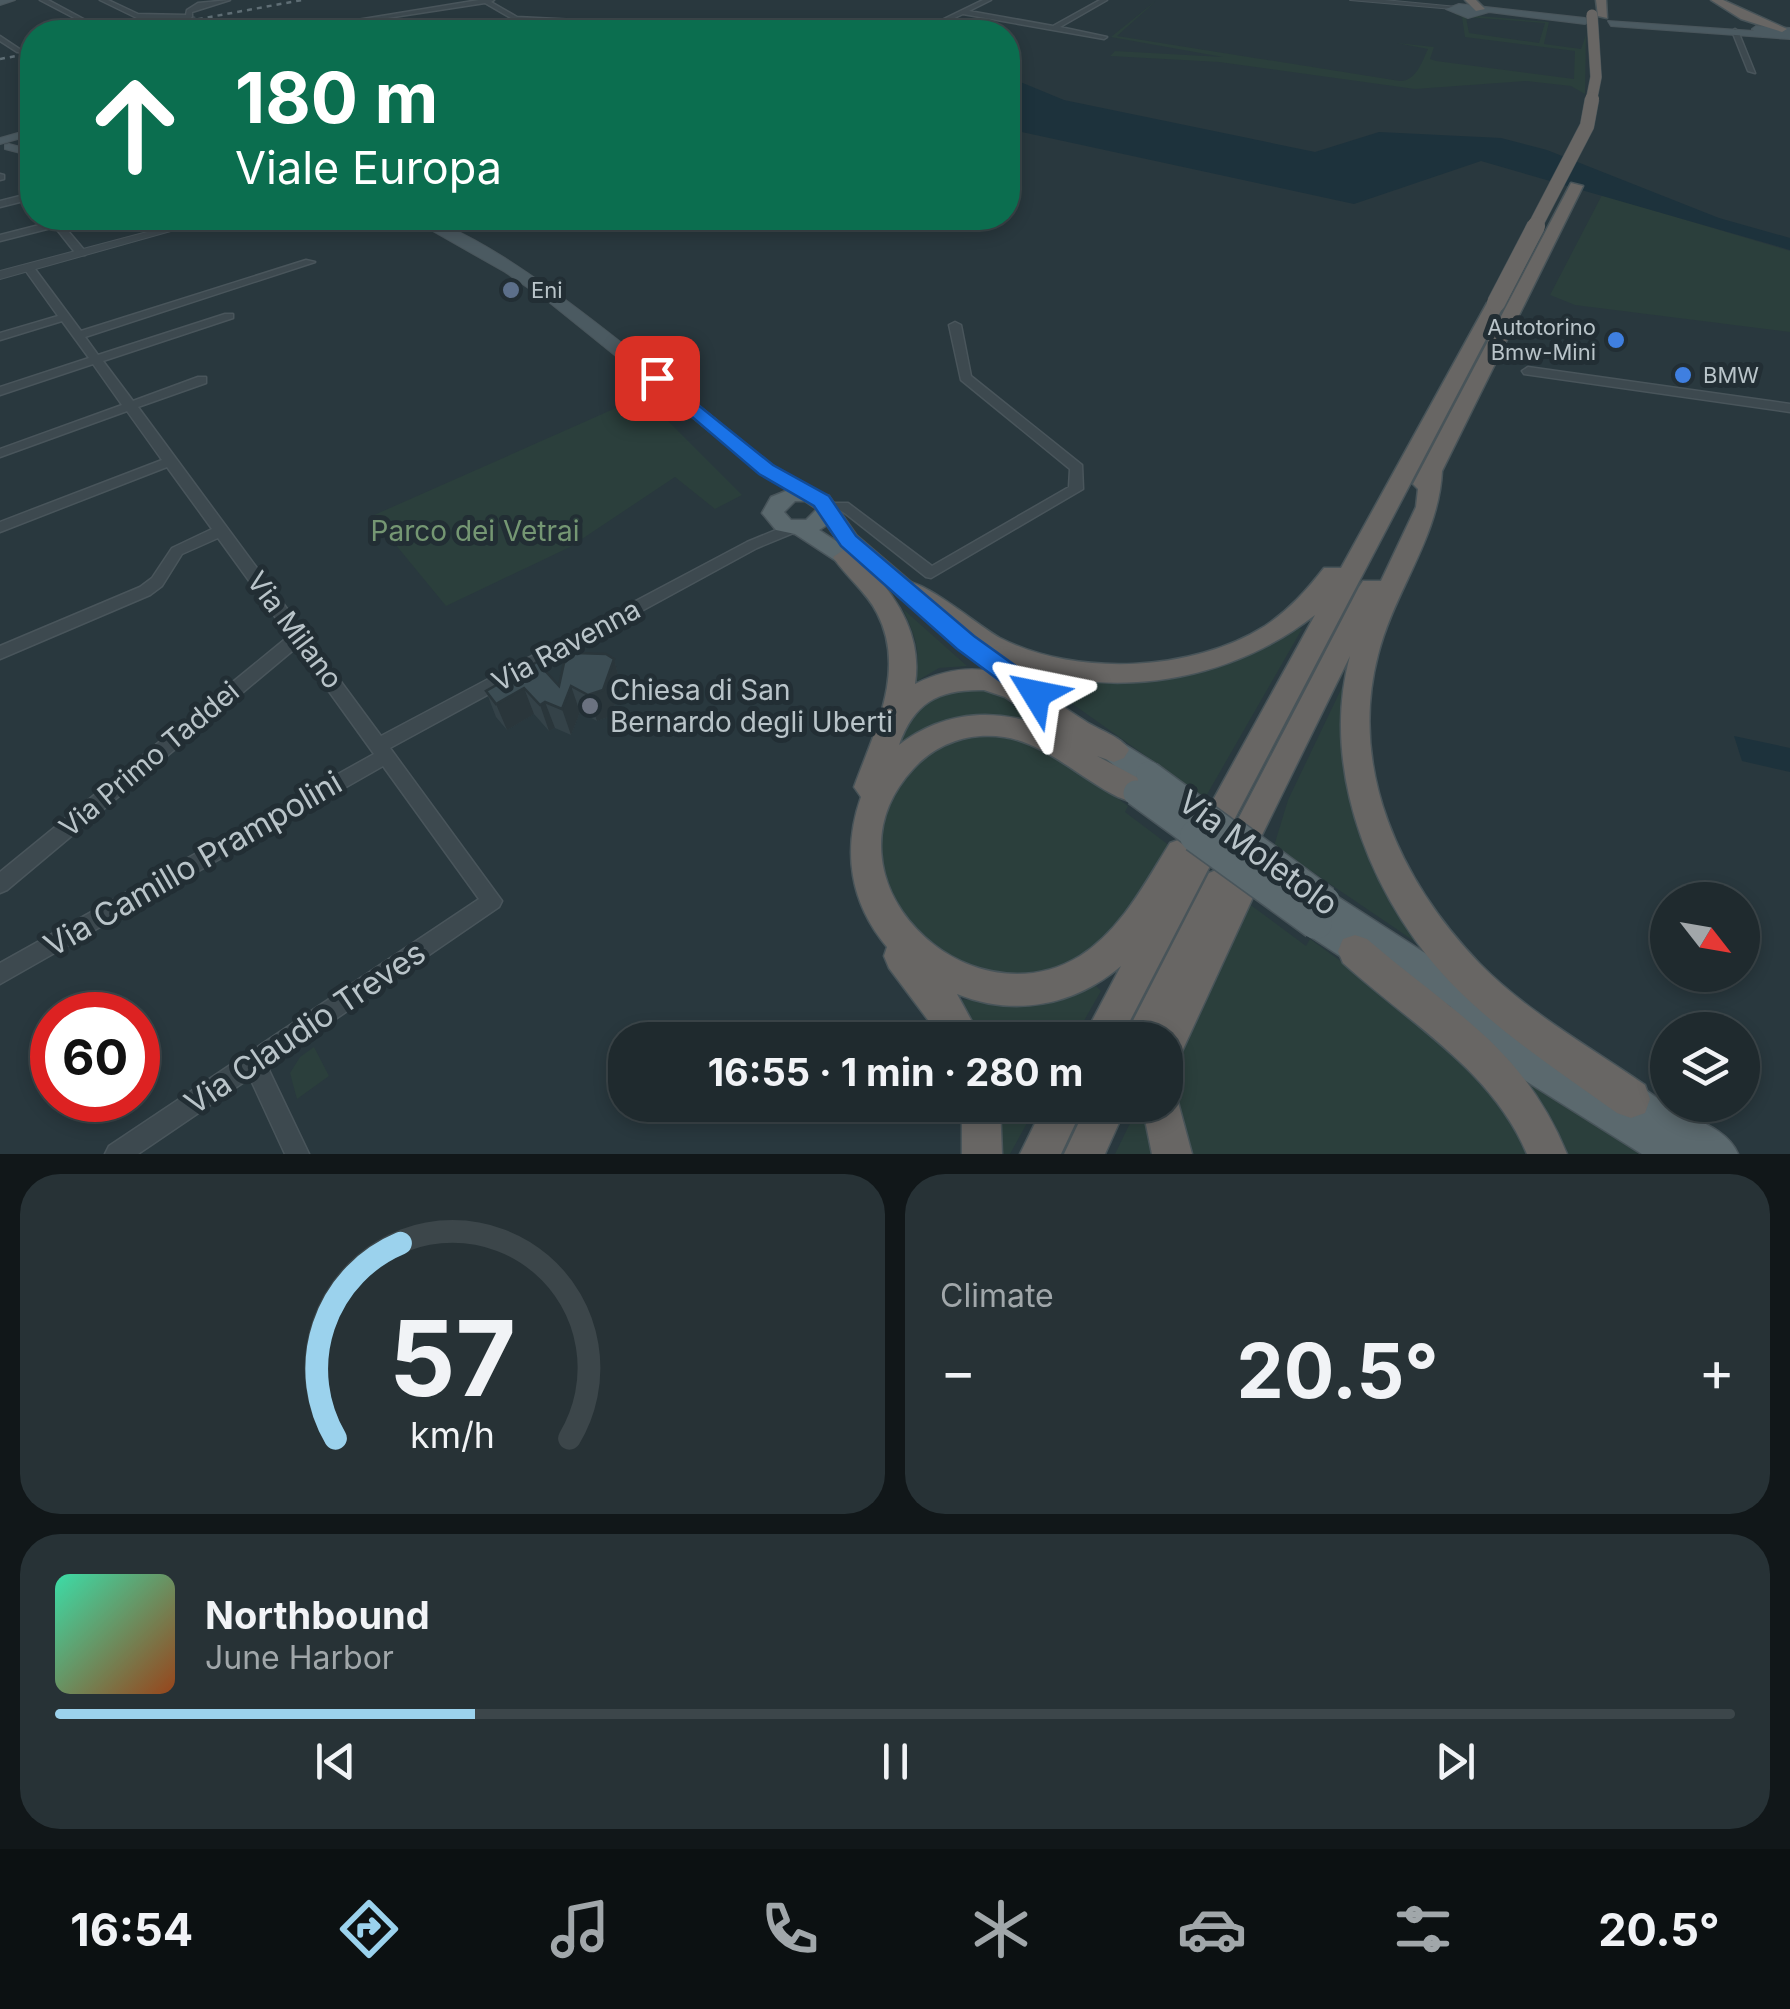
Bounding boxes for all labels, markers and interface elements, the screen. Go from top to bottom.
text: 180 m [235,55,438,140]
icon: ahead [70,60,200,190]
text: Viale Europa [235,140,502,195]
place label: Eni [531,277,563,303]
marker: Eni [500,279,522,301]
place label: Autotorino Bmw-Mini [1487,314,1596,365]
marker: Autotorino Bmw-Mini [1605,329,1627,351]
pin [615,336,700,421]
icon: arrive [630,351,685,406]
place label: BMW [1703,362,1759,388]
marker: BMW [1672,364,1694,386]
park label: Parco dei Vetrai [371,514,579,548]
street label: Via Milano [240,565,350,695]
street label: Via Ravenna [486,592,646,698]
position arrow [984,642,1088,746]
place label: Chiesa di San Bernardo degli Uberti [610,673,893,739]
street label: Via Primo Taddei [52,674,246,844]
marker: Chiesa di San Bernardo degli Uberti [579,695,601,717]
street label: Via Camillo Prampolini [37,762,348,965]
street label: Via Moletolo [1171,782,1346,923]
north arrow [1650,882,1760,992]
map controls [1650,882,1760,1122]
street label: Via Claudio Treves [177,933,432,1122]
speed limit sign: 60 [30,992,160,1122]
button: layers [1650,1012,1760,1122]
text: 16:55 · 1 min · 280 m [708,1049,1083,1095]
text: Climate [940,1276,1054,1315]
text: 57 [389,1295,516,1421]
text: 20.5° [1236,1325,1439,1416]
text: − [940,1338,976,1404]
text: + [1699,1338,1735,1404]
text: km/h [410,1413,495,1457]
text: Northbound [205,1592,430,1638]
text: June Harbor [205,1638,394,1677]
icon: previous [308,1734,363,1789]
icon: pause [868,1734,923,1789]
icon: next [1428,1734,1483,1789]
icon: directions [334,1894,404,1964]
icon: music [545,1894,615,1964]
icon: phone [755,1894,825,1964]
icon: climate [966,1894,1036,1964]
icon: car [1177,1894,1247,1964]
icon: filters [1388,1894,1458,1964]
text: 16:54 [70,1902,193,1957]
text: 20.5° [1598,1902,1720,1957]

